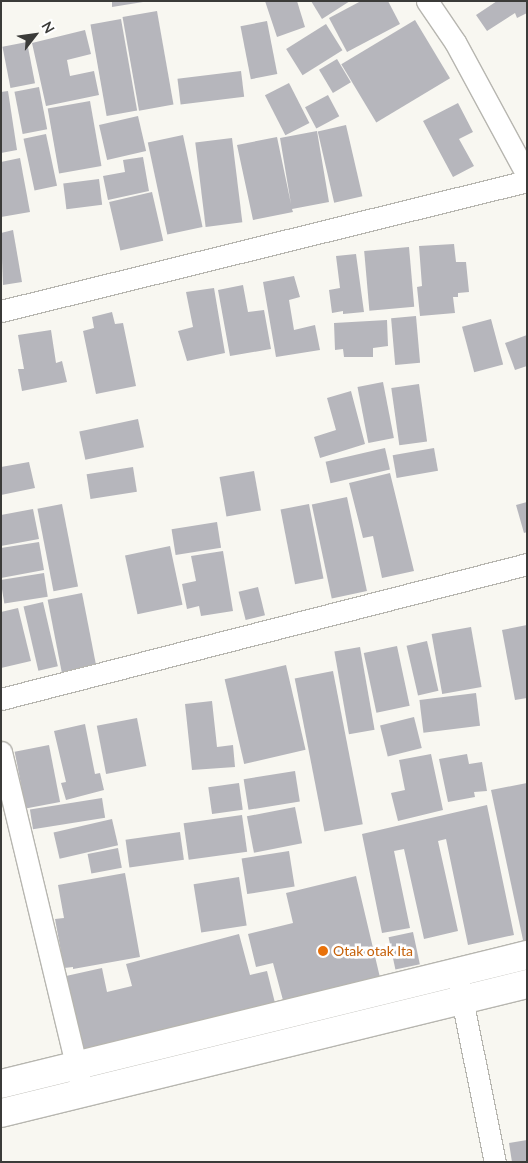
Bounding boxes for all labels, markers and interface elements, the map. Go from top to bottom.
north arrow [10,10,60,60]
text: N [38,18,58,36]
place label: Otak otak Ita [333,943,413,959]
marker: Otak otak Ita [317,945,329,957]

